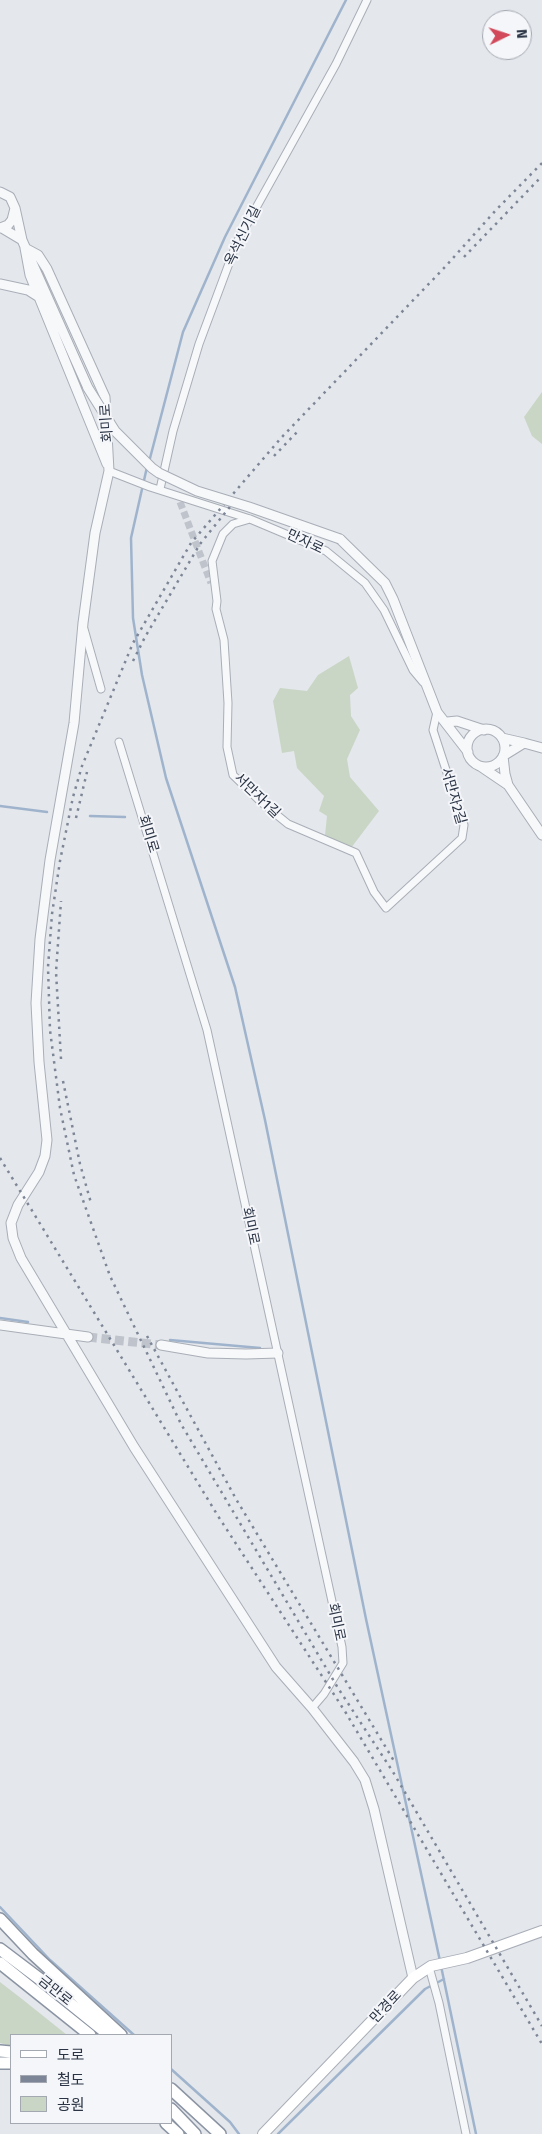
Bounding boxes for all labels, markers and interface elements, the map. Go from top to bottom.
north arrow [482,10,532,60]
text: N [513,29,530,39]
street label: 옥석신기길 [221,203,265,269]
street label: 회미로 [97,403,117,443]
street label: 만자로 [284,526,326,558]
street label: 서만자2길 [437,766,469,826]
street label: 서만자1길 [230,770,284,822]
street label: 회미로 [134,813,162,855]
street label: 회미로 [238,1205,262,1247]
street label: 회미로 [324,1601,348,1643]
street label: 금만로 [35,1972,75,2010]
street label: 만경로 [367,1987,405,2027]
legend [10,2034,172,2124]
text: 도로 [57,2046,85,2064]
text: 철도 [57,2071,85,2089]
text: 공원 [57,2096,85,2114]

